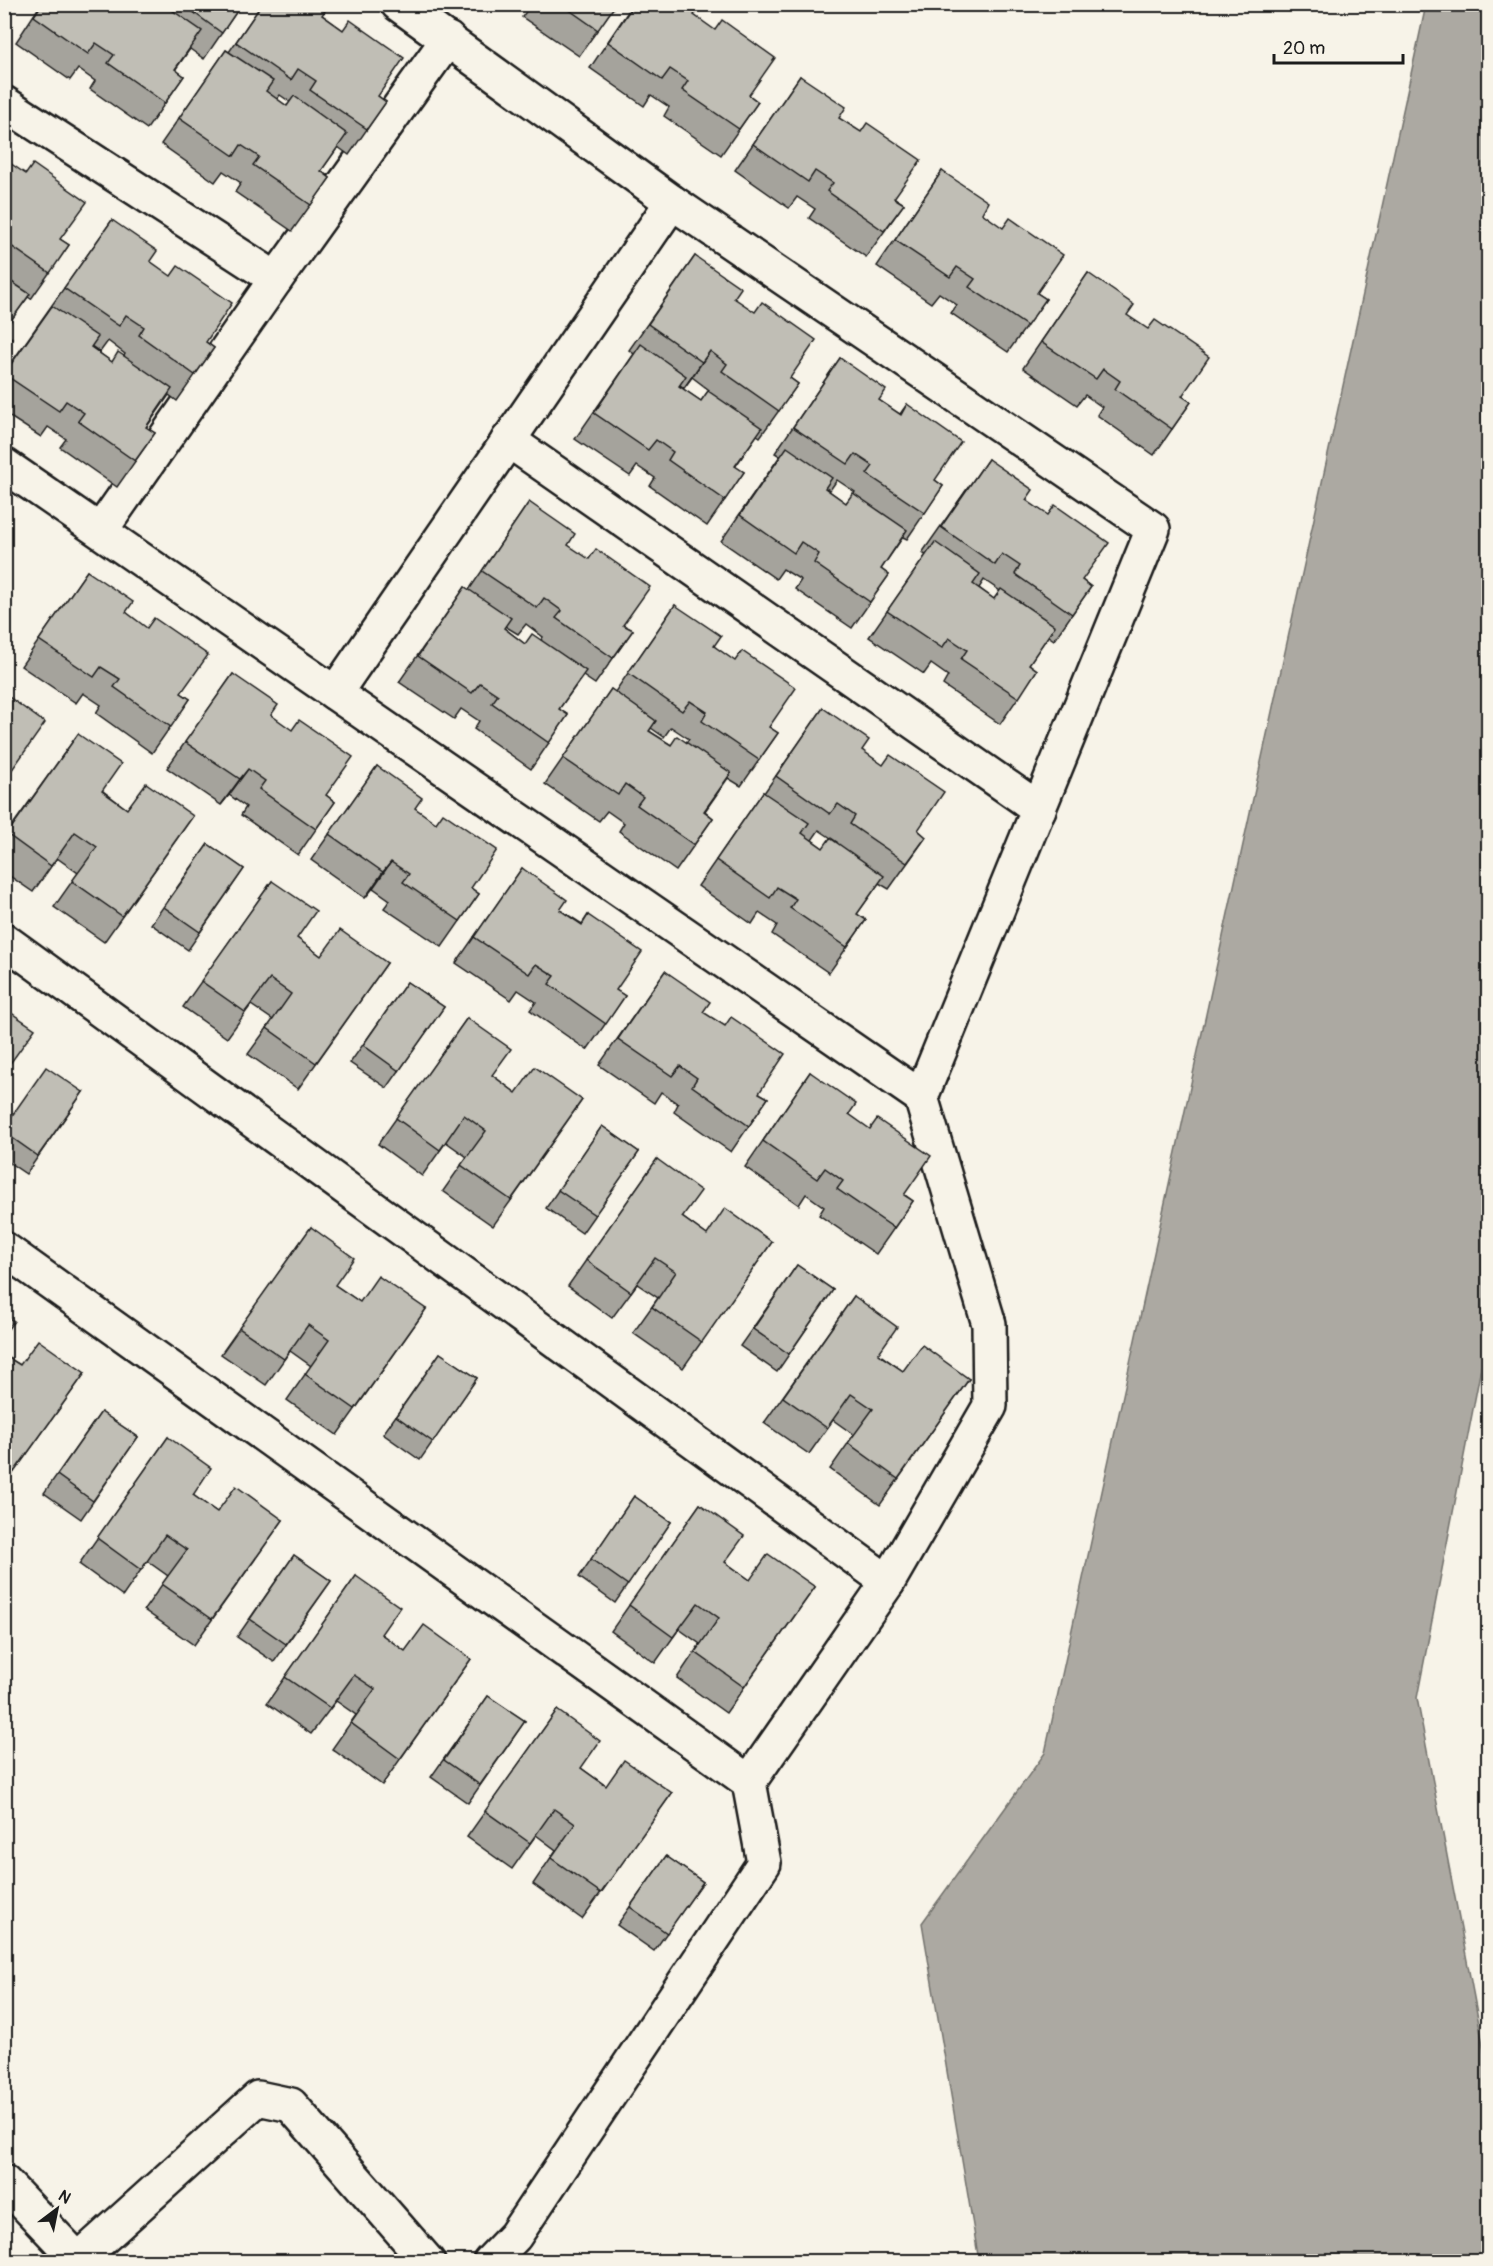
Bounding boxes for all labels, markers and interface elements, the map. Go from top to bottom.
scale bar [1274,27,1403,65]
text: 20 m [1283,37,1325,60]
north arrow [27,2179,87,2239]
text: N [55,2186,74,2209]

